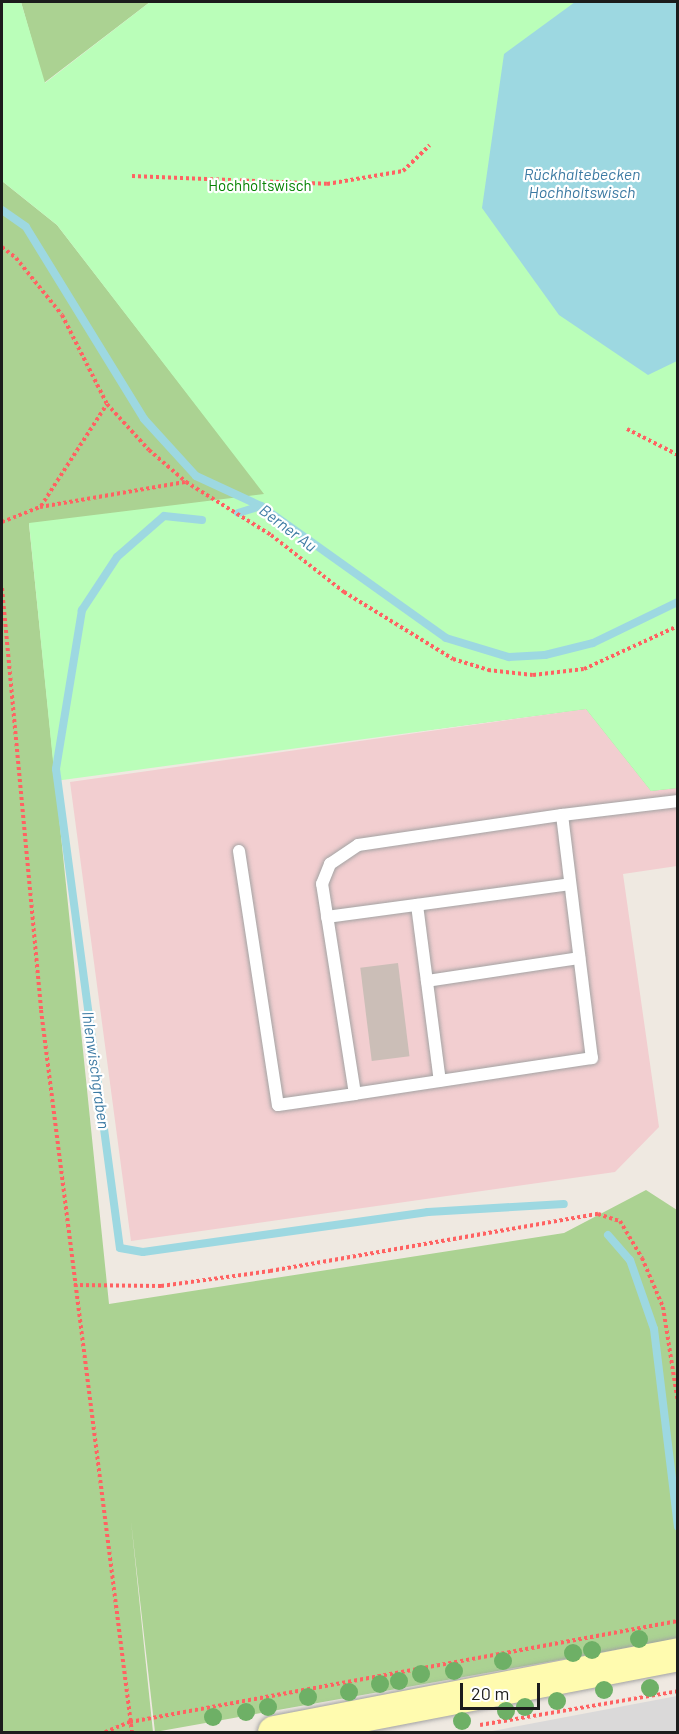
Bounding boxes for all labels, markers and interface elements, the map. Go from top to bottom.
water label: Rückhaltebecken Hochholtswisch [524,164,640,202]
park label: Hochholtswisch [208,177,312,195]
water label: Berner Au [256,500,320,556]
water label: Ihlenwischgraben [78,1010,114,1130]
scale bar [463,1671,542,1709]
text: 20 m [471,1682,509,1704]

